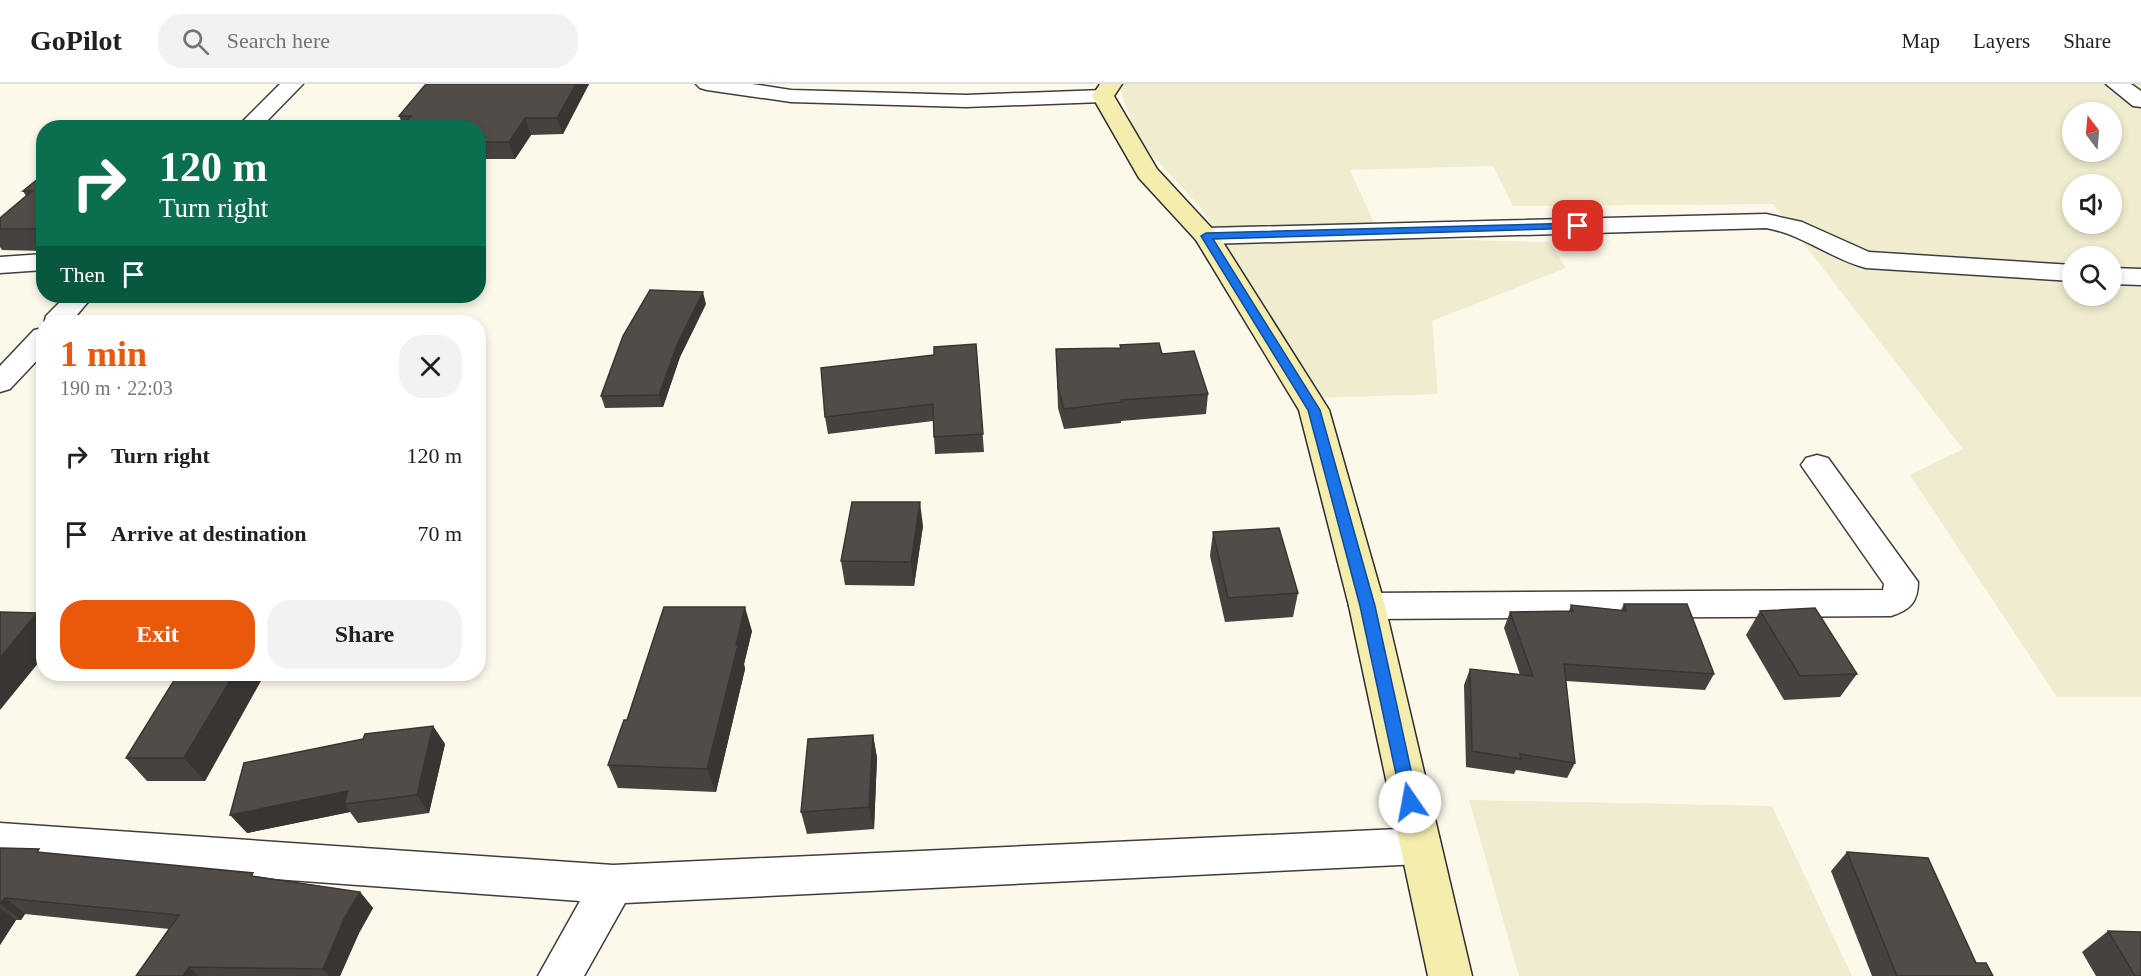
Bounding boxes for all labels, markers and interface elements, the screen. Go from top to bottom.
search box [158,14,578,68]
text: GoPilot [30,25,122,56]
icon: search [179,25,212,58]
text: Search here [227,28,330,53]
text: Map [1902,29,1940,53]
text: Layers [1973,29,2030,53]
text: Share [2063,29,2111,53]
north arrow [2062,102,2122,162]
map controls [2062,102,2122,306]
icon: right [60,144,138,222]
text: 120 m [159,144,268,190]
button: sound [2062,174,2122,234]
text: Turn right [159,193,268,223]
pin [1552,200,1603,251]
icon: arrive [1561,209,1594,242]
button: search [2062,246,2122,306]
icon: arrive [117,258,150,291]
text: Then [60,262,105,287]
text: 1 min [60,334,147,374]
button: close [399,335,462,398]
text: 190 m · 22:03 [60,377,173,399]
icon: right [60,440,93,473]
text: Turn right [111,443,210,468]
text: 120 m [406,443,462,468]
icon: arrive [60,518,93,551]
text: Arrive at destination [111,521,307,546]
text: 70 m [417,521,462,546]
button: Exit [60,600,255,669]
button: Share [267,600,462,669]
position arrow [1378,770,1442,834]

